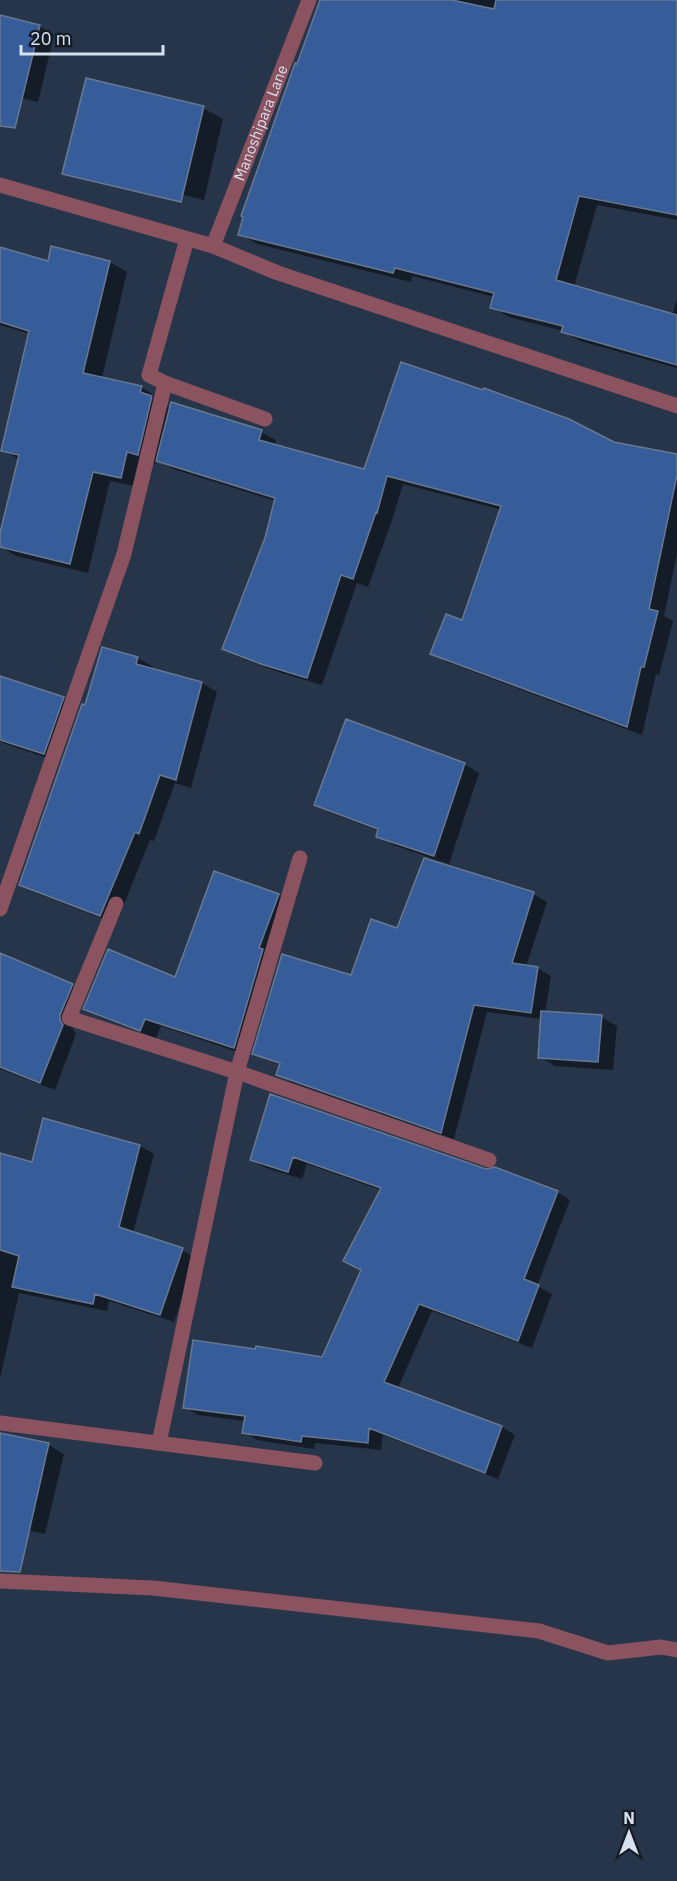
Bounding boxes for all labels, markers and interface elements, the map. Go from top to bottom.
scale bar [21,18,164,56]
text: 20 m [30,27,72,50]
street label: Manoshipara Lane [229,62,292,184]
north arrow [599,1803,659,1863]
text: N [623,1808,635,1828]

